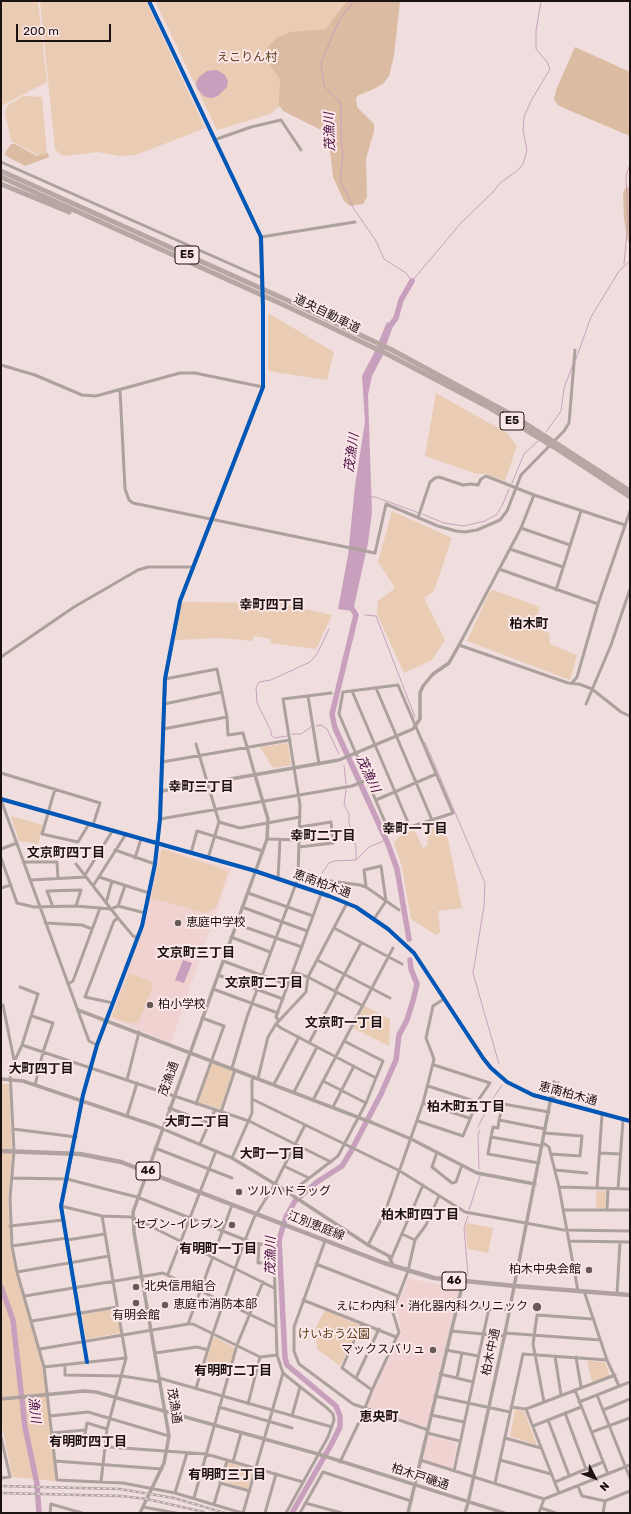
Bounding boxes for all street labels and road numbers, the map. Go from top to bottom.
road number: E5 [175,246,199,264]
street label: 道央自動車道 [291,292,363,336]
road number: E5 [500,412,524,430]
street label: 恵南柏木通 [291,867,353,901]
street label: 茂漁通 [156,1060,182,1098]
street label: 恵南柏木通 [537,1079,599,1109]
road number: 46 [136,1162,160,1180]
street label: 江別恵庭線 [285,1209,347,1243]
road number: 46 [442,1272,466,1290]
street label: 柏木中通 [479,1327,503,1377]
street label: 茂漁通 [164,1387,184,1425]
street label: 柏木戸磯通 [389,1461,451,1493]

